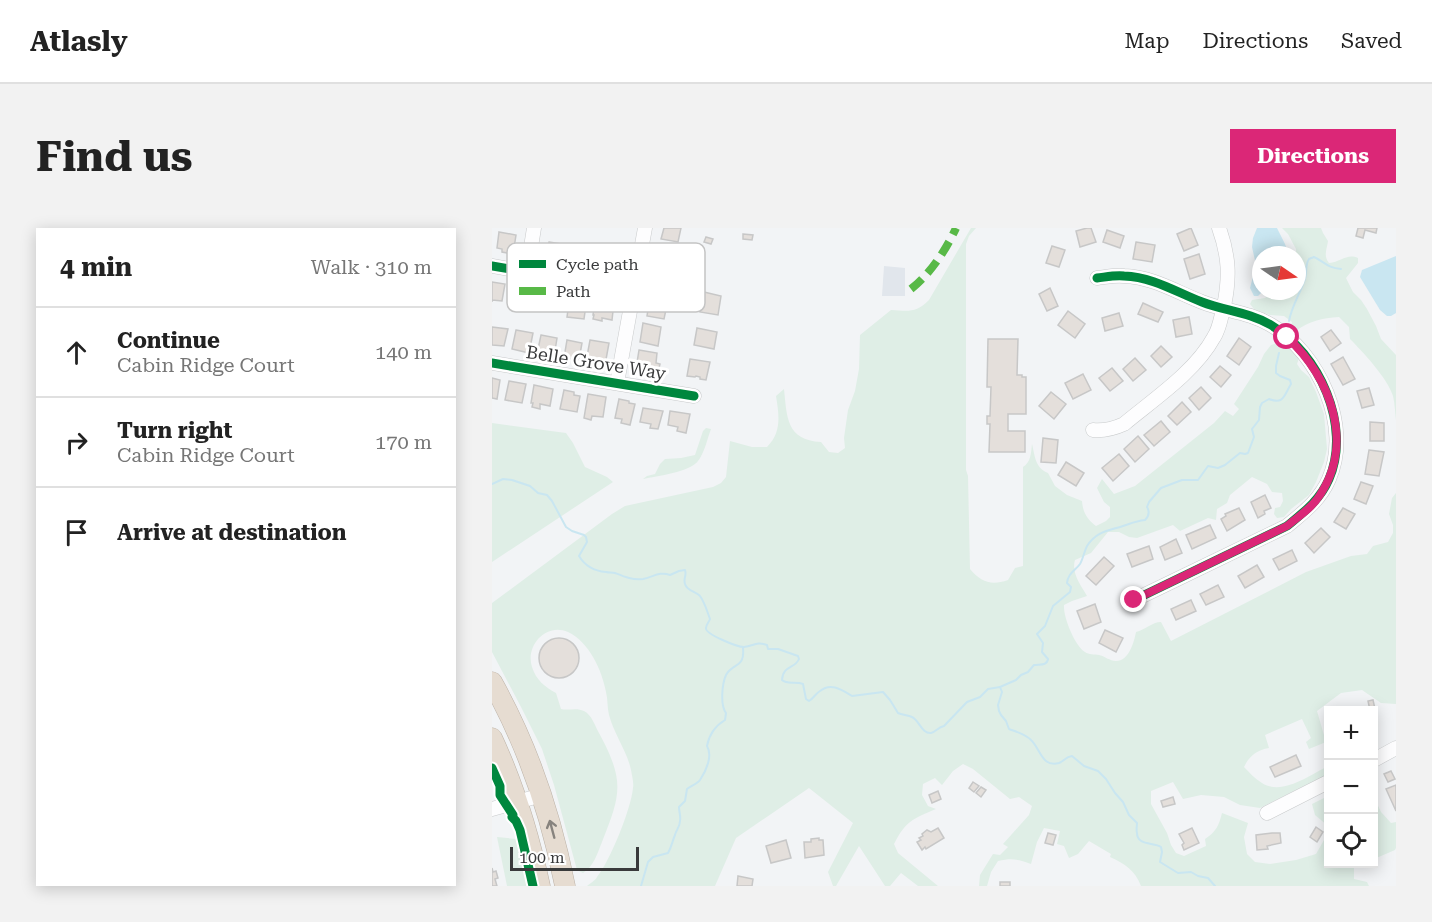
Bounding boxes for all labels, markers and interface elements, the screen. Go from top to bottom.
text: Atlasly [30,25,128,58]
text: Map [1125,29,1169,53]
text: Directions [1202,29,1308,53]
text: Saved [1341,29,1402,53]
button: Directions [1230,129,1396,183]
text: Find us [36,132,193,181]
legend [507,243,705,312]
north arrow [1252,246,1306,300]
text: 4 min [60,252,132,282]
text: Walk · 310 m [311,255,432,279]
text: Cycle path [556,255,639,274]
text: Path [556,282,591,301]
route start [1273,323,1299,349]
text: Continue [117,328,220,353]
icon: ahead [60,336,93,369]
text: 140 m [375,340,432,364]
street label: Belle Grove Way [525,341,668,384]
text: Cabin Ridge Court [117,353,295,377]
text: Turn right [117,418,232,443]
icon: right [60,426,93,459]
text: 170 m [375,430,432,454]
text: Cabin Ridge Court [117,443,295,467]
icon: arrive [60,516,93,549]
text: Arrive at destination [117,520,346,545]
route end [1120,586,1146,612]
map controls [1324,706,1378,868]
button: + [1324,706,1378,760]
button: − [1324,760,1378,814]
button: locate [1324,814,1378,868]
one-way arrow [546,820,558,839]
scale bar [510,844,639,872]
text: 100 m [519,848,565,867]

